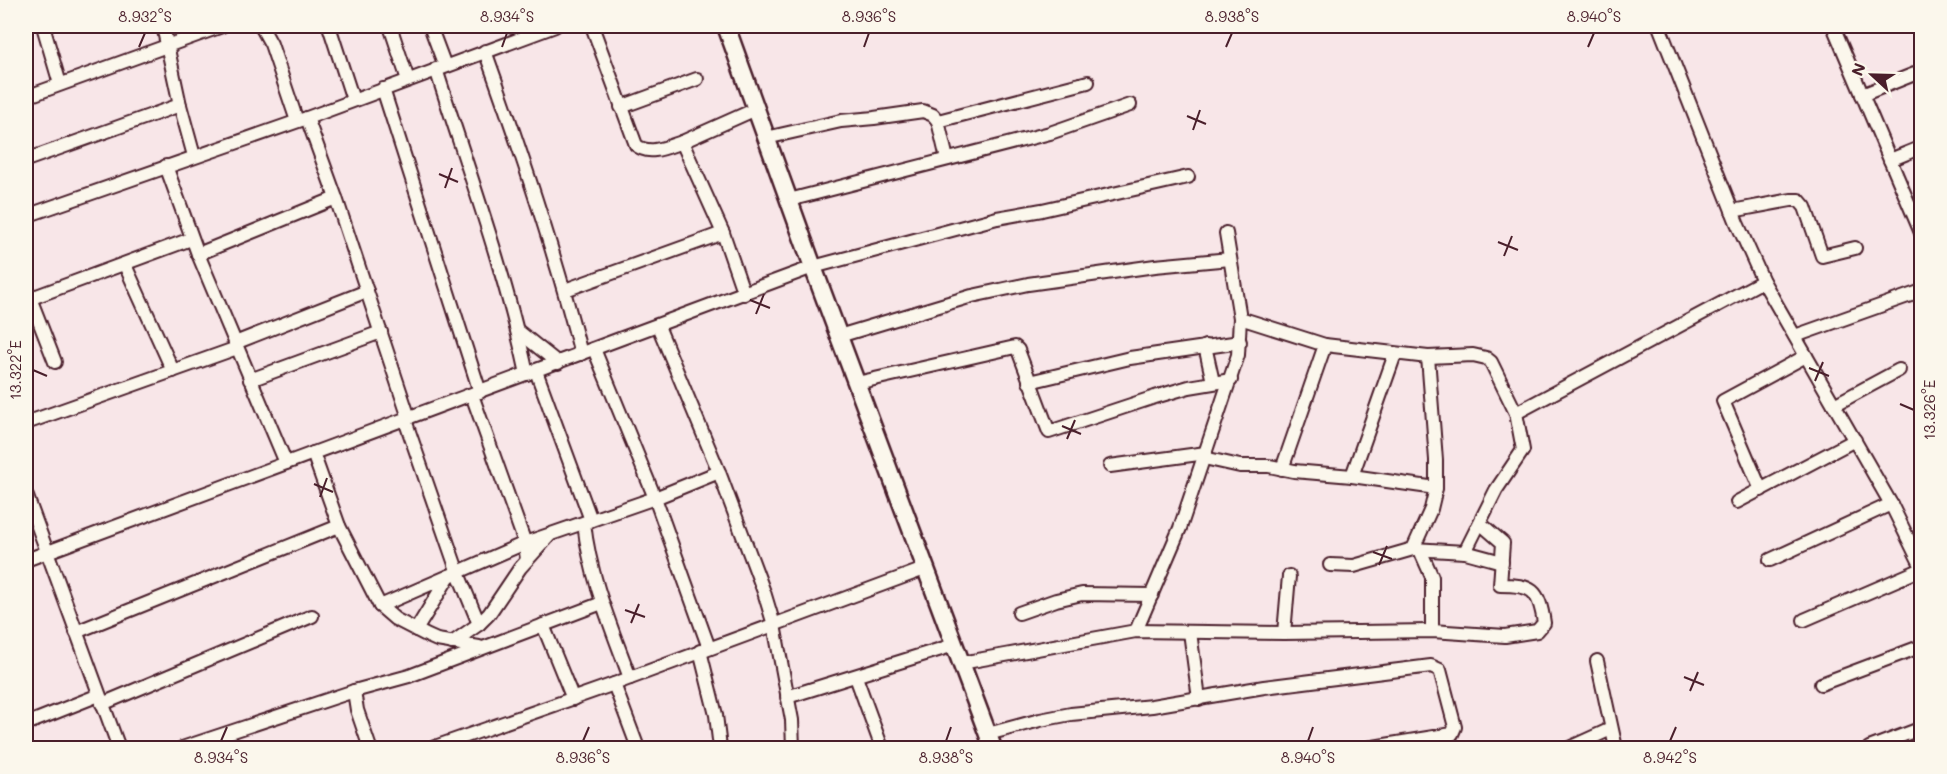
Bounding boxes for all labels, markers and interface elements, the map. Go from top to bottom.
text: 8.932°S [118,6,172,26]
text: 8.934°S [480,6,534,26]
text: 8.936°S [842,6,896,26]
text: 8.938°S [1205,6,1259,26]
text: 8.940°S [1567,6,1621,26]
north arrow [1842,45,1902,105]
text: N [1846,60,1870,79]
text: 13.322°E [5,340,25,400]
text: 13.326°E [1919,379,1939,440]
text: 8.934°S [194,747,248,767]
text: 8.936°S [556,747,610,767]
text: 8.938°S [919,747,973,767]
text: 8.940°S [1281,747,1335,767]
text: 8.942°S [1643,747,1697,767]

